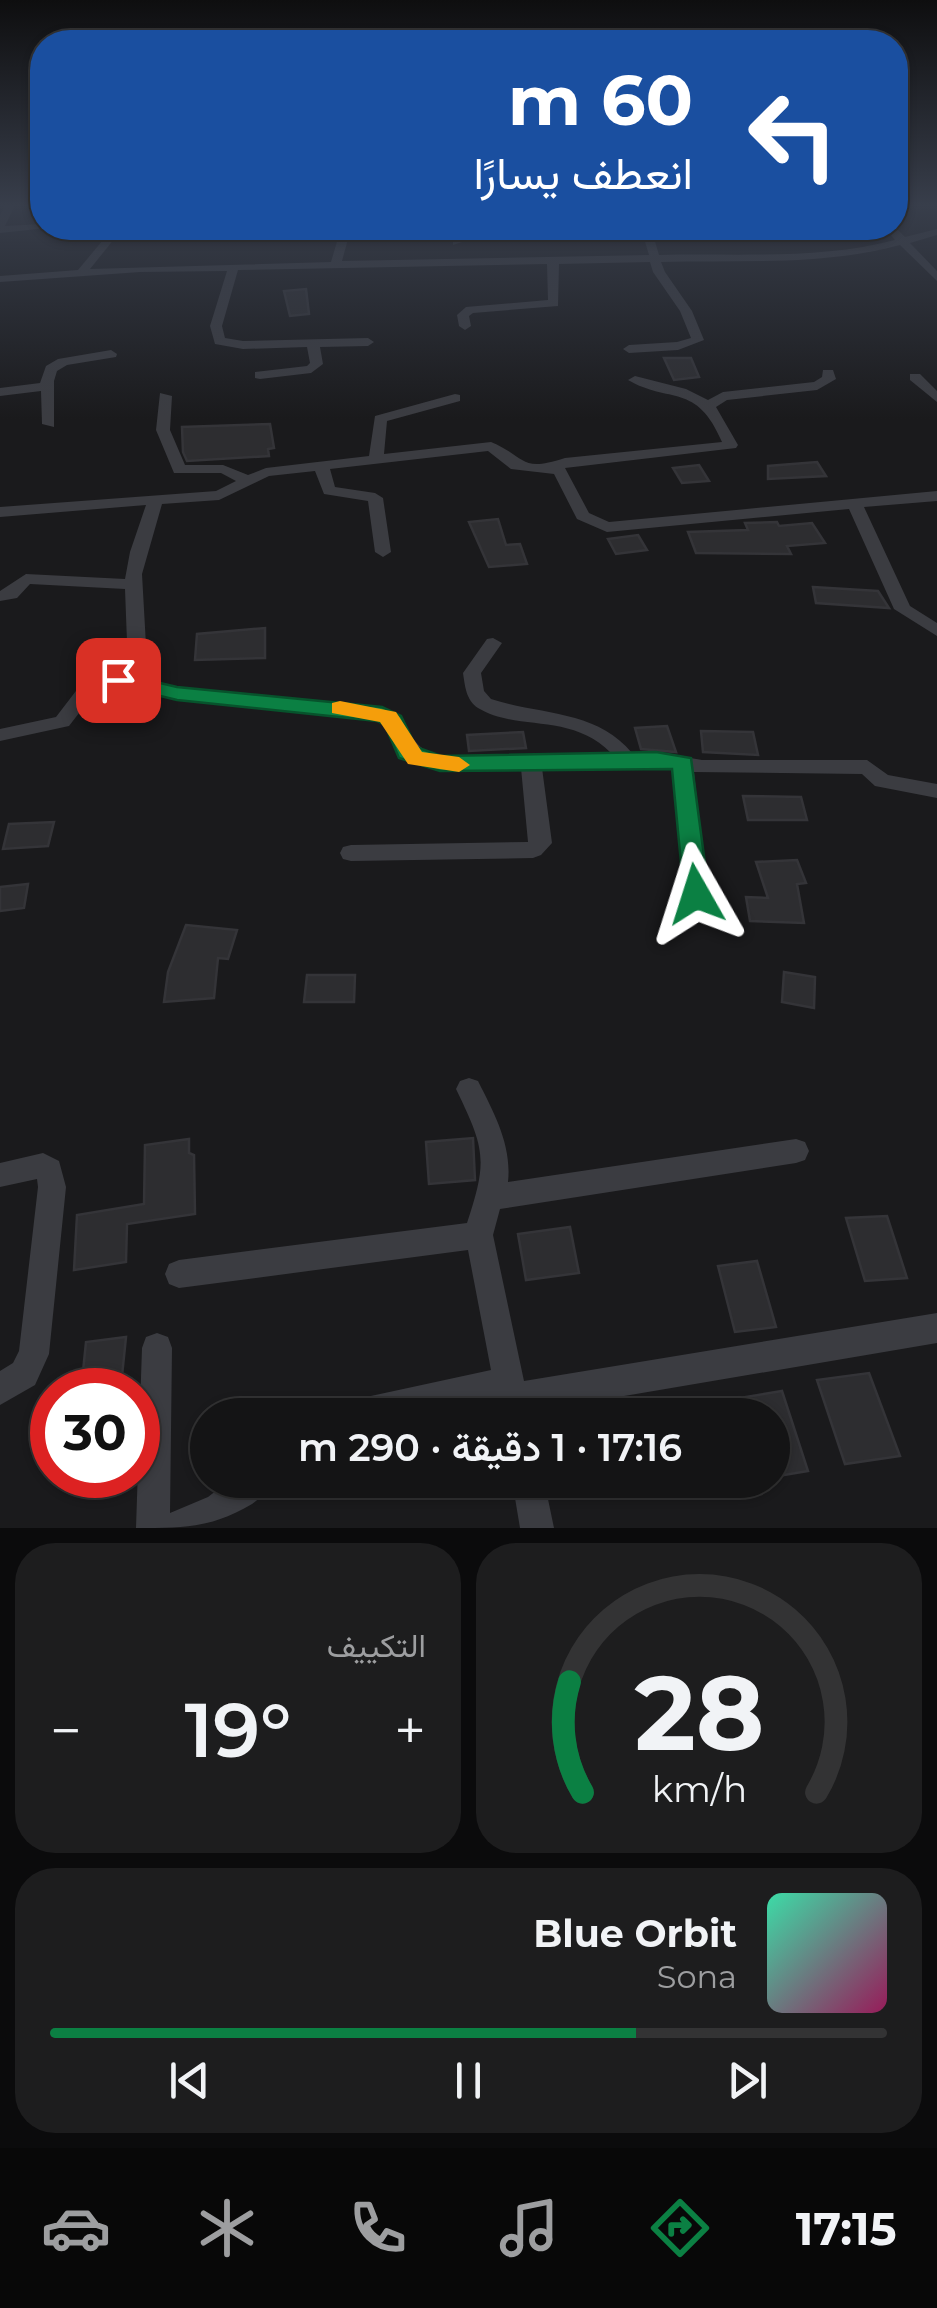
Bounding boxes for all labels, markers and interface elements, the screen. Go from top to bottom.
text: 60 m [508,57,693,143]
icon: left [728,70,858,200]
text: انعطف يسارًا [473,145,693,200]
pin [76,638,161,723]
icon: arrive [91,653,146,708]
position arrow [644,842,748,946]
speed limit sign: 30 [30,1368,160,1498]
text: 17:16 · 1 دقيقة · 290 m [298,1424,682,1471]
text: التكييف [327,1626,426,1665]
text: 28 [634,1649,764,1776]
text: 19° [184,1684,292,1776]
text: − [50,1697,82,1764]
text: + [394,1697,426,1764]
text: km/h [651,1767,747,1811]
text: Blue Orbit [533,1910,737,1957]
text: Sona [657,1957,737,1996]
icon: previous [162,2053,217,2108]
icon: pause [441,2053,496,2108]
icon: next [720,2053,775,2108]
icon: car [41,2193,111,2263]
icon: climate [192,2193,262,2263]
icon: phone [343,2193,413,2263]
icon: music [494,2193,564,2263]
icon: directions [645,2193,715,2263]
text: 17:15 [796,2201,897,2256]

